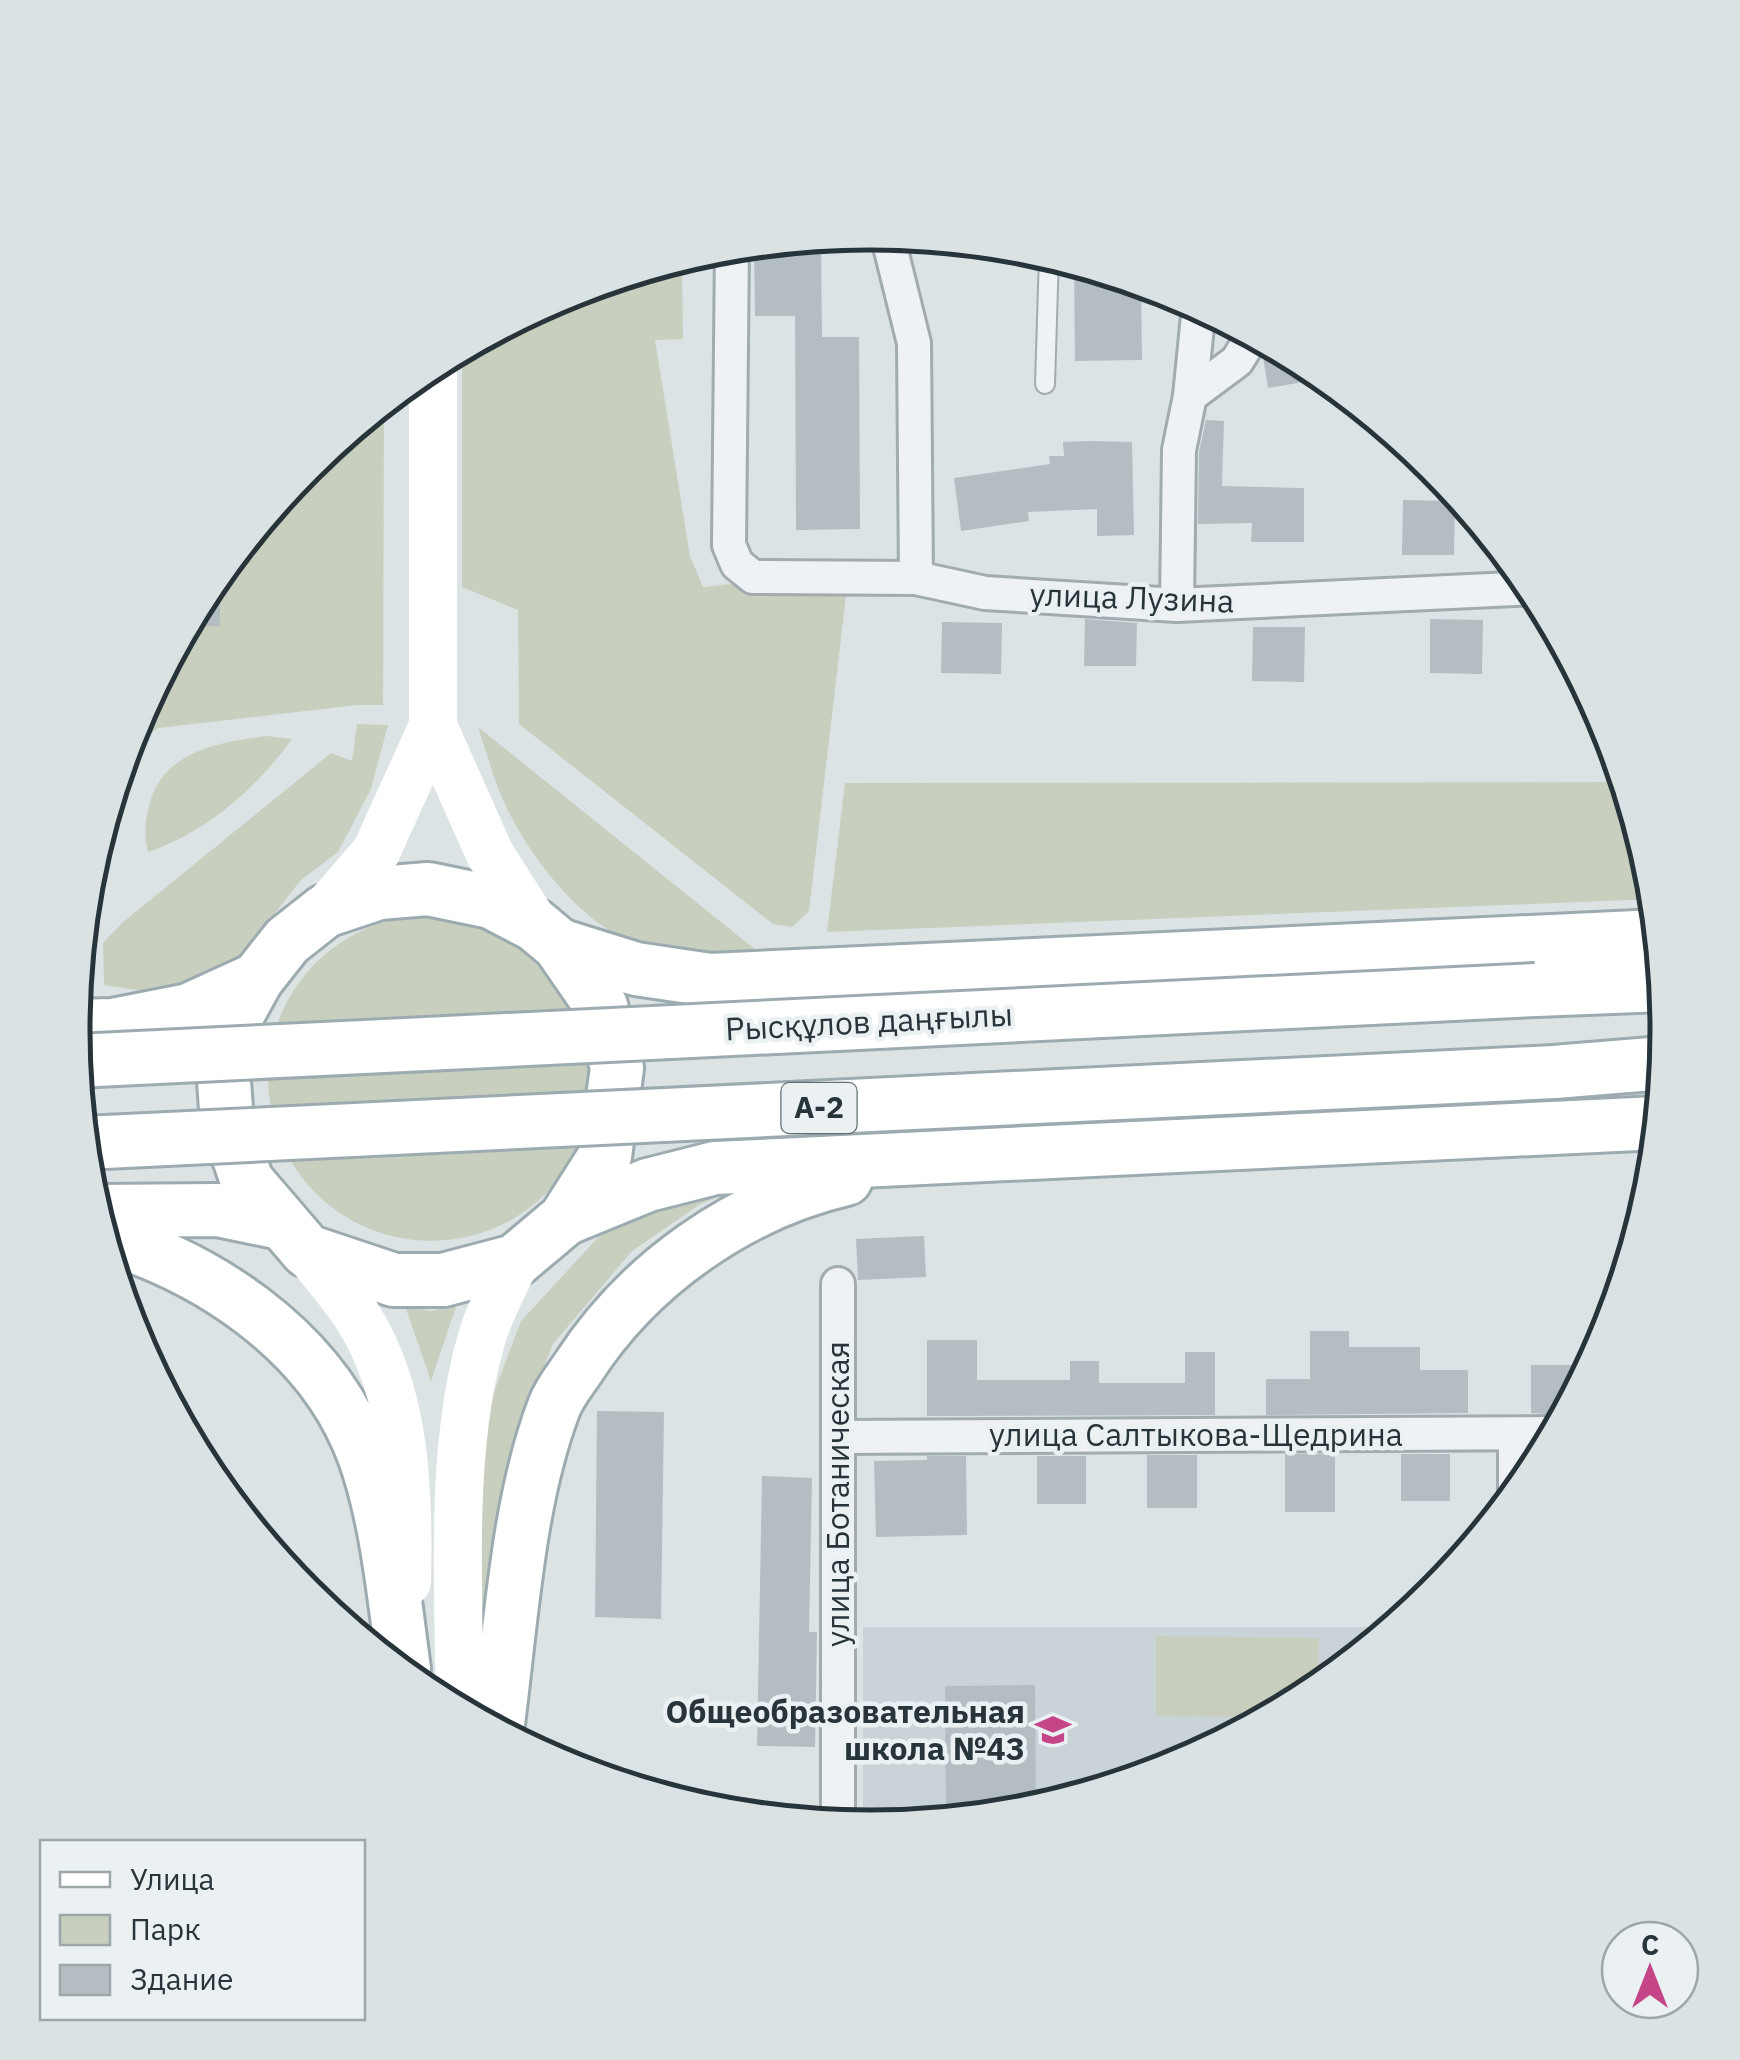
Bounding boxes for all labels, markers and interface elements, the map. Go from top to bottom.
street label: улица Лузина [1029,572,1235,622]
street label: Рысқұлов даңғылы [724,992,1014,1050]
road number: A-2 [782,1083,856,1133]
street label: улица Ботаническая [816,1341,858,1647]
street label: улица Салтыкова-Щедрина [989,1413,1403,1455]
place label: Общеобразовательная школа №43 [665,1690,1025,1769]
school or university icon: Общеобразовательная школа №43 [1034,1711,1072,1749]
legend [40,1840,365,2020]
text: Улица [130,1859,215,1898]
text: Парк [130,1909,201,1948]
north arrow [1600,1920,1700,2020]
text: С [1641,1926,1659,1963]
text: Здание [130,1959,233,1998]

